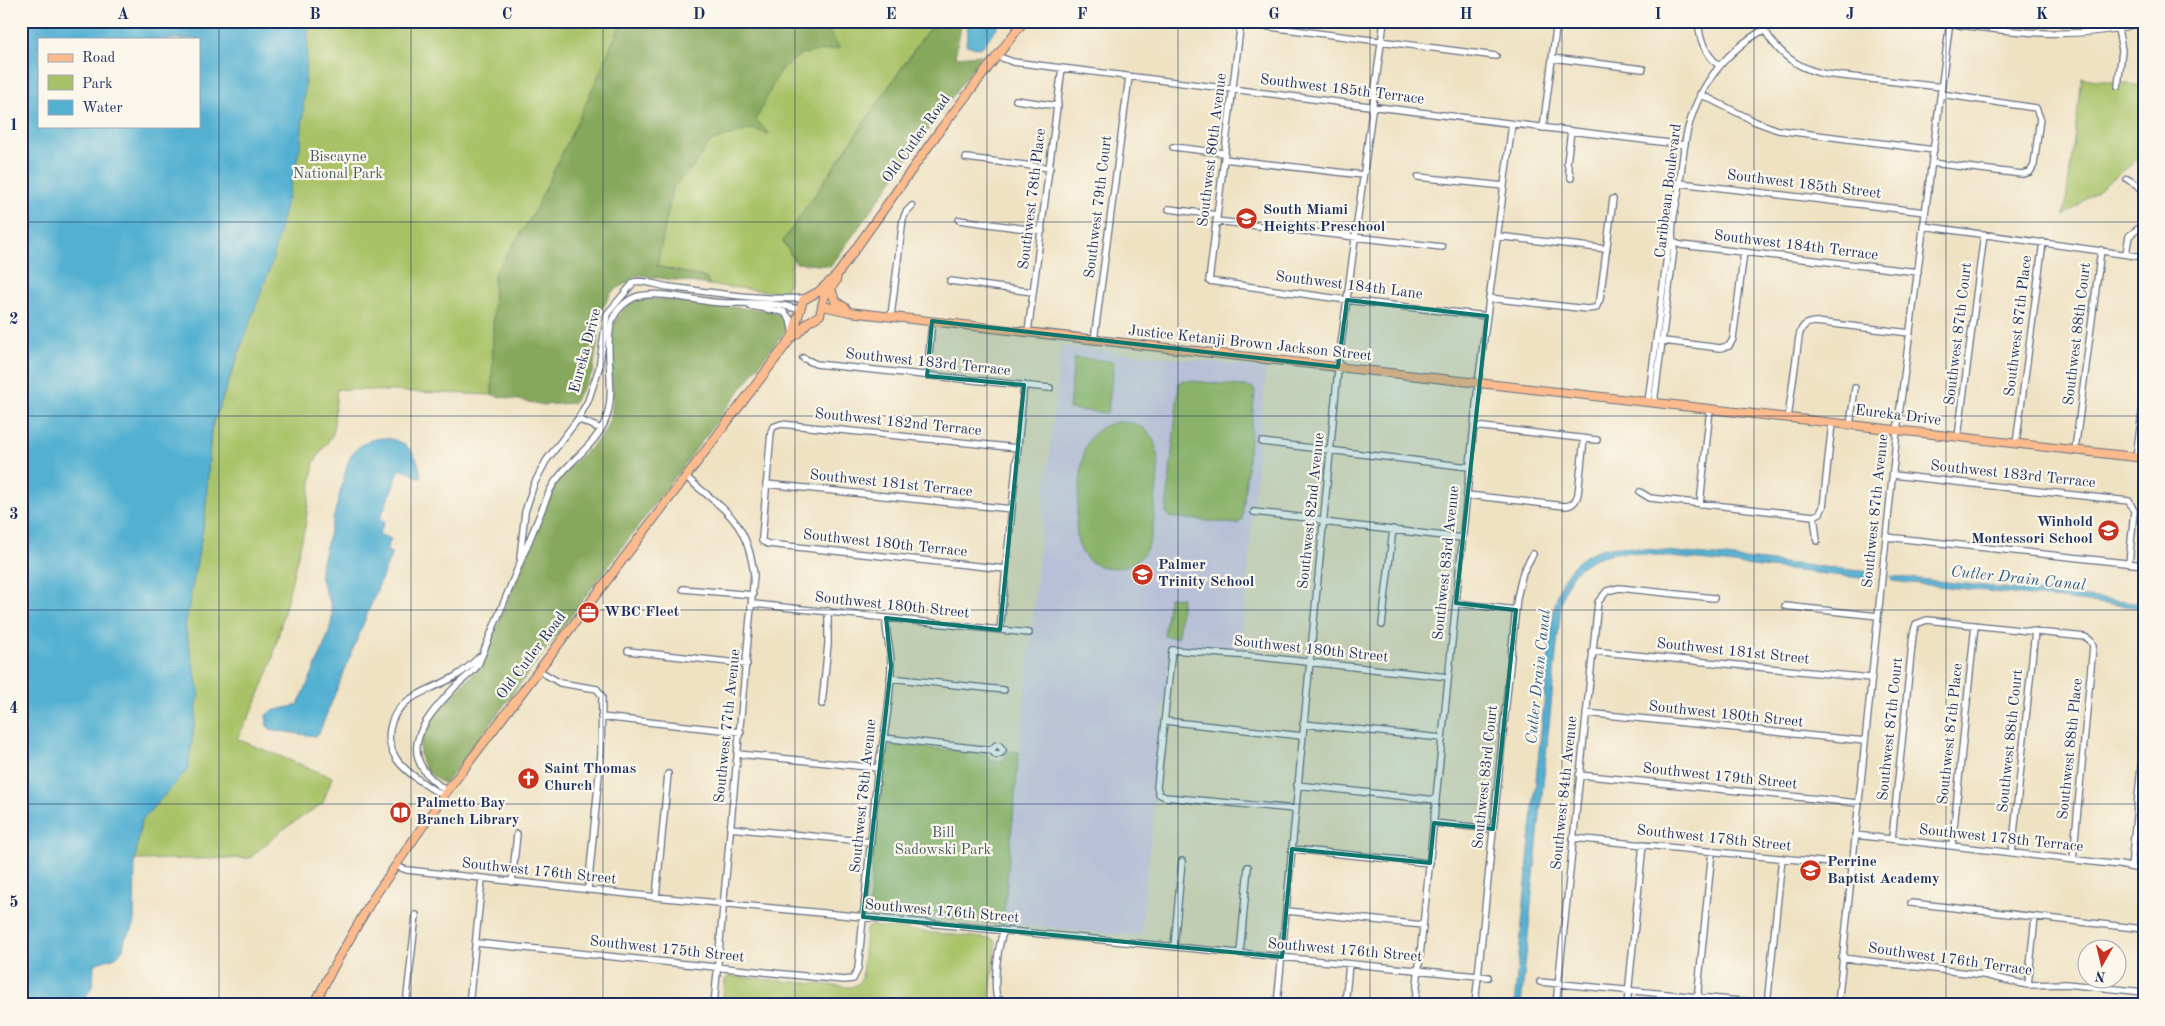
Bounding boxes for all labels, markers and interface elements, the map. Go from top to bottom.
text: A [117,7,129,23]
text: B [309,7,321,23]
text: C [502,7,512,23]
text: D [693,7,705,23]
text: E [885,7,897,23]
text: F [1077,7,1088,23]
text: G [1268,7,1280,23]
text: H [1459,7,1473,23]
text: I [1654,7,1662,23]
text: J [1846,7,1855,23]
text: K [2036,7,2048,23]
legend [38,38,200,128]
text: Road [82,51,116,66]
street label: Southwest 80th Avenue [1196,72,1230,228]
street label: Southwest 185th Terrace [1259,72,1425,108]
text: Park [82,77,113,92]
street label: Old Cutler Road [880,92,954,186]
text: Water [82,101,123,116]
text: 1 [9,118,19,134]
street label: Caribbean Boulevard [1653,123,1685,259]
street label: Southwest 78th Place [1017,127,1049,270]
street label: Southwest 79th Court [1083,135,1115,279]
park label: Biscayne National Park [293,150,383,182]
street label: Southwest 185th Street [1726,168,1882,202]
place label: South Miami Heights Preschool [1263,203,1386,235]
school or university icon: South Miami Heights Preschool [1235,207,1259,231]
street label: Southwest 184th Terrace [1713,228,1879,264]
street label: Southwest 87th Place [2003,254,2035,397]
street label: Southwest 87th Court [1943,262,1975,406]
street label: Southwest 88th Court [2062,262,2094,406]
street label: Southwest 184th Lane [1275,270,1424,302]
street label: Eureka Drive [568,307,605,395]
text: 2 [9,312,19,328]
street label: Justice Ketanji Brown Jackson Street [1127,324,1373,364]
street label: Southwest 183rd Terrace [845,347,1011,379]
street label: Eureka Drive [1854,403,1942,429]
street label: Southwest 182nd Terrace [814,407,982,439]
street label: Southwest 82nd Avenue [1296,432,1328,590]
street label: Southwest 87th Avenue [1860,433,1892,589]
street label: Southwest 183rd Terrace [1930,459,2096,491]
street label: Southwest 181st Terrace [809,468,973,500]
street label: Southwest 83rd Avenue [1431,485,1463,641]
text: 3 [9,507,19,523]
place label: Winhold Montessori School [1971,515,2093,547]
school or university icon: Winhold Montessori School [2097,519,2121,543]
street label: Southwest 180th Terrace [802,528,968,560]
place label: Palmer Trinity School [1158,558,1255,590]
school or university icon: Palmer Trinity School [1130,562,1154,586]
water label: Cutler Drain Canal [1950,564,2087,594]
street label: Southwest 180th Street [814,590,970,622]
office icon: WBC Fleet [576,600,600,624]
place label: WBC Fleet [604,605,680,620]
water label: Cutler Drain Canal [1524,608,1554,745]
street label: Old Cutler Road [495,610,570,702]
street label: Southwest 180th Street [1233,634,1389,666]
street label: Southwest 181st Street [1656,637,1810,667]
street label: Southwest 77th Avenue [712,648,744,804]
street label: Southwest 87th Court [1876,657,1906,801]
street label: Southwest 87th Place [1936,662,1966,805]
street label: Southwest 88th Court [1996,669,2026,813]
street label: Southwest 88th Place [2056,677,2086,820]
street label: Southwest 180th Street [1648,699,1804,731]
text: 4 [9,701,19,717]
street label: Southwest 83rd Court [1471,704,1501,850]
street label: Southwest 84th Avenue [1549,715,1581,871]
street label: Southwest 78th Avenue [848,718,880,874]
street label: Southwest 179th Street [1642,761,1798,793]
place label: Saint Thomas Church [544,762,636,794]
church icon: Saint Thomas Church [516,766,540,790]
place label: Palmetto Bay Branch Library [416,796,520,828]
library icon: Palmetto Bay Branch Library [388,800,412,824]
street label: Southwest 178th Street [1636,823,1792,855]
street label: Southwest 178th Terrace [1918,823,2084,855]
park label: Bill Sadowski Park [895,826,992,858]
place label: Perrine Baptist Academy [1827,855,1940,887]
street label: Southwest 176th Street [461,856,617,888]
school or university icon: Perrine Baptist Academy [1799,859,1823,883]
text: 5 [9,895,19,911]
street label: Southwest 176th Street [864,898,1020,926]
street label: Southwest 175th Street [589,934,745,966]
street label: Southwest 176th Street [1267,937,1423,965]
north arrow [2078,938,2128,988]
street label: Southwest 176th Terrace [1867,941,2033,979]
text: N [2094,968,2107,984]

